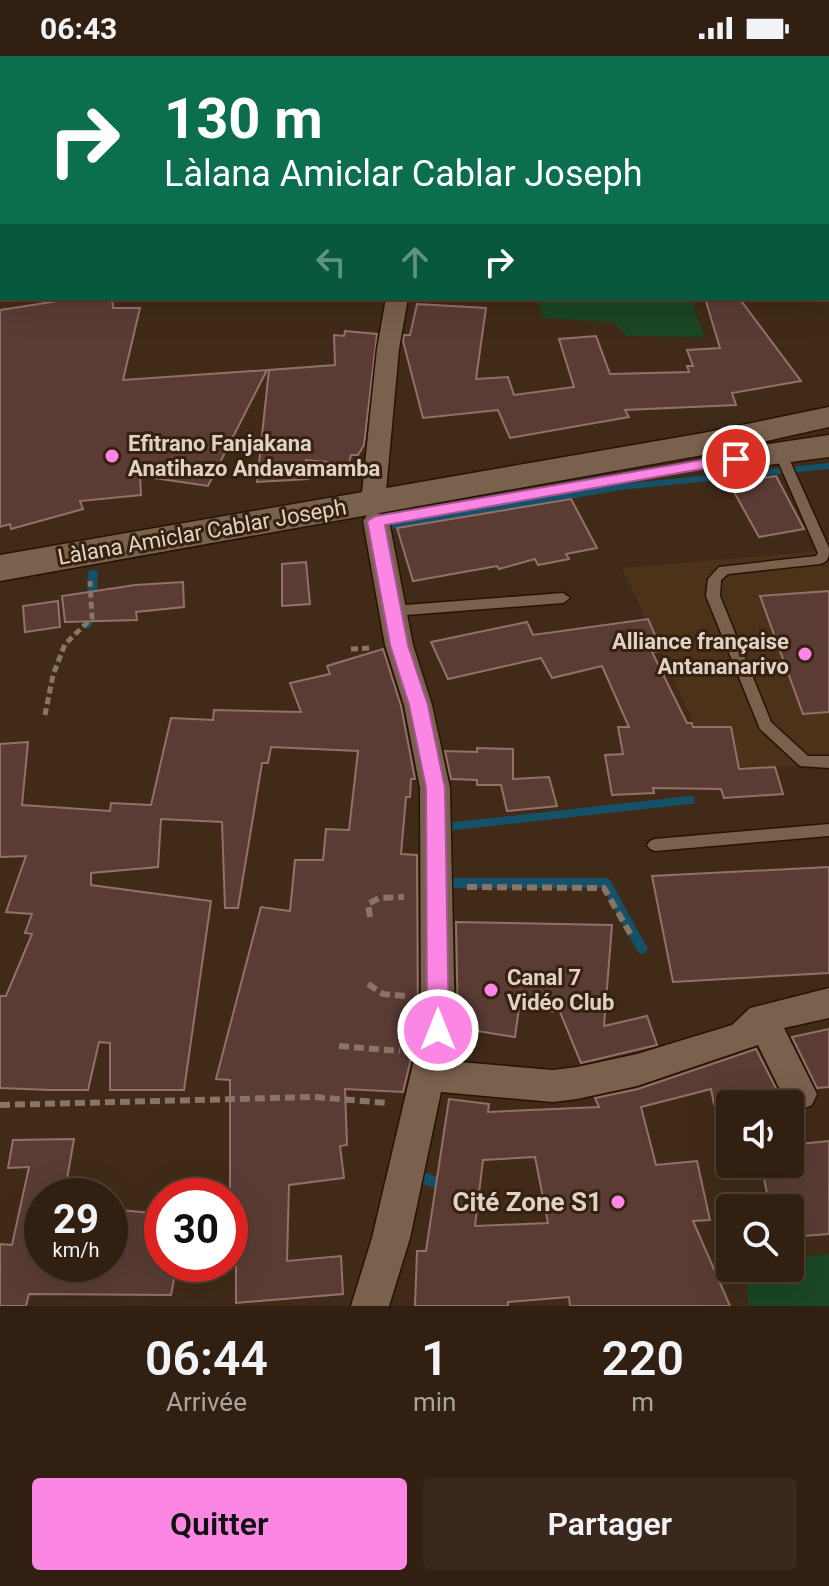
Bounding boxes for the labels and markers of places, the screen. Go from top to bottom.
pin [702,425,770,493]
place label: Efitrano Fanjakana Anatihazo Andavamamba [128,431,381,481]
marker: Efitrano Fanjakana Anatihazo Andavamamba [103,447,121,465]
place label: Alliance française Antananarivo [612,629,789,679]
marker: Alliance française Antananarivo [796,645,814,663]
place label: Canal 7 Vidéo Club [507,965,614,1015]
marker: Canal 7 Vidéo Club [482,981,500,999]
place label: Cité Zone S1 [453,1187,602,1217]
marker: Cité Zone S1 [609,1193,627,1211]

